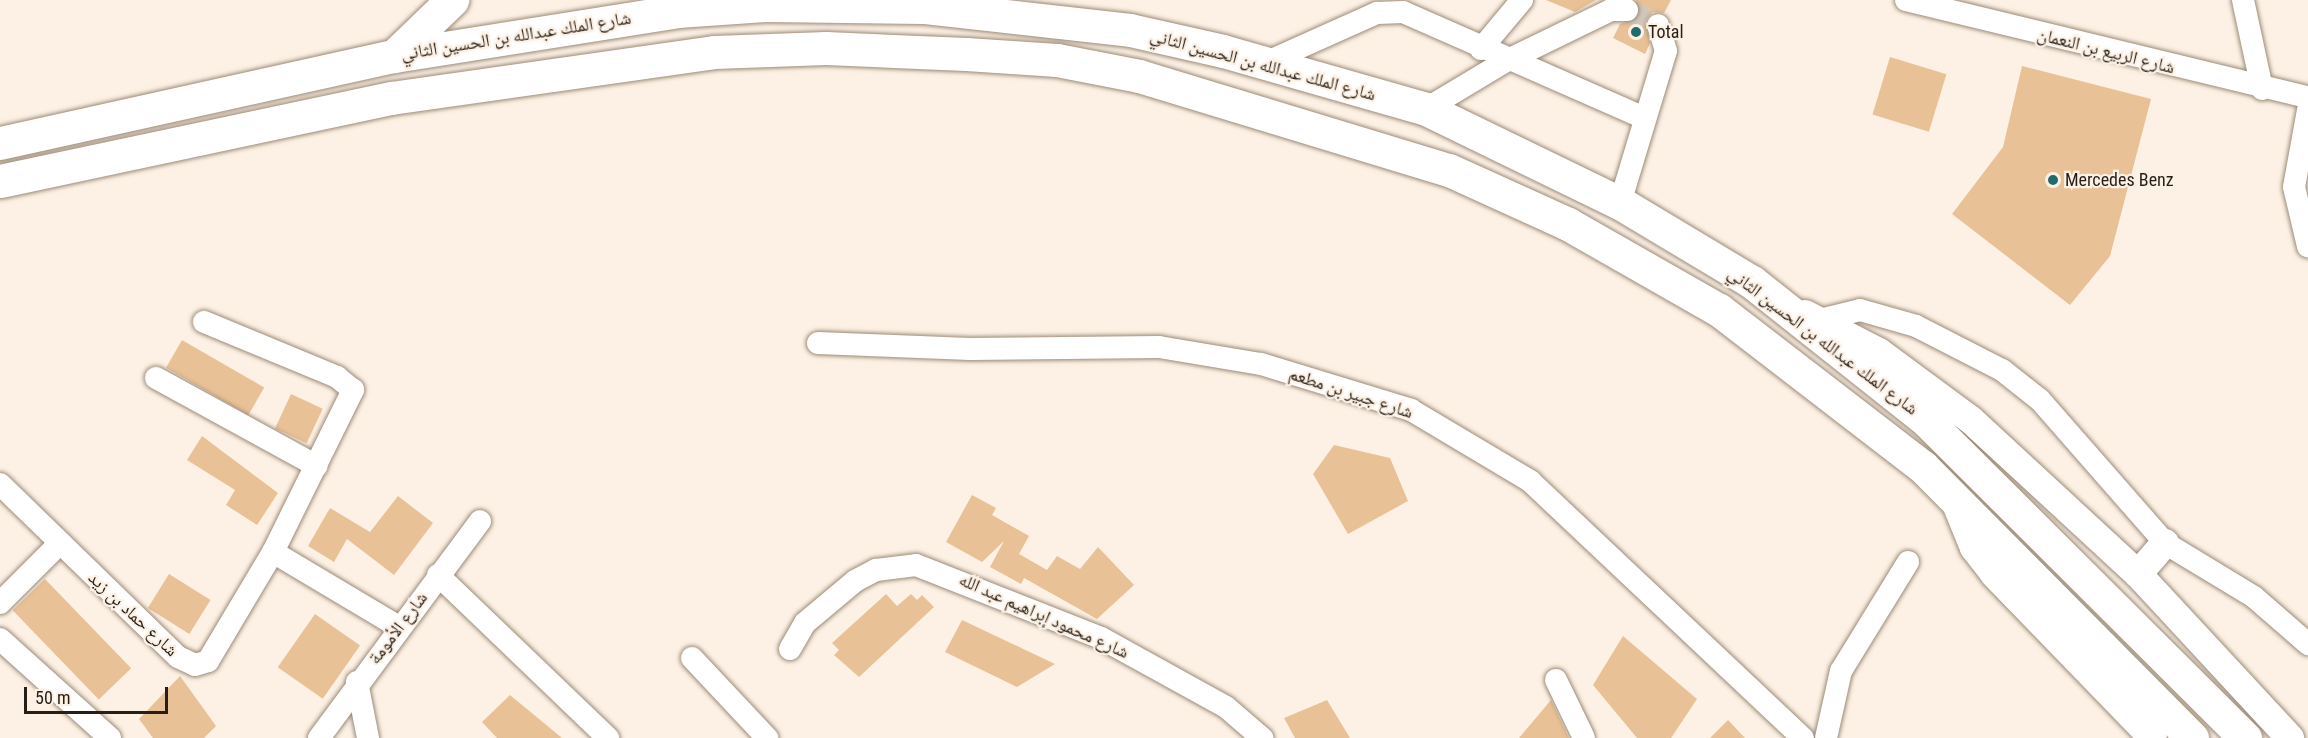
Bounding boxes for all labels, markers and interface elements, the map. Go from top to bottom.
street label: شارع الملك عبدالله بن الحسين الثاني [399,7,633,65]
place label: Total [1648,21,1684,43]
street label: شارع الربيع بن النعمان [2035,23,2177,79]
street label: شارع الملك عبدالله بن الحسين الثاني [1148,24,1378,106]
marker: Total [1629,25,1643,39]
place label: Mercedes Benz [2065,169,2174,191]
marker: Mercedes Benz [2046,173,2060,187]
street label: شارع الملك عبدالله بن الحسين الثاني [1724,262,1922,420]
street label: شارع جبير بن مطعم [1286,363,1416,423]
street label: شارع حماد بن زيد [84,567,182,661]
street label: شارع محمود إبراهيم عبد الله [956,569,1132,663]
street label: شارع الأمومة [364,588,432,668]
scale bar [27,675,171,713]
text: 50 m [35,687,70,708]

